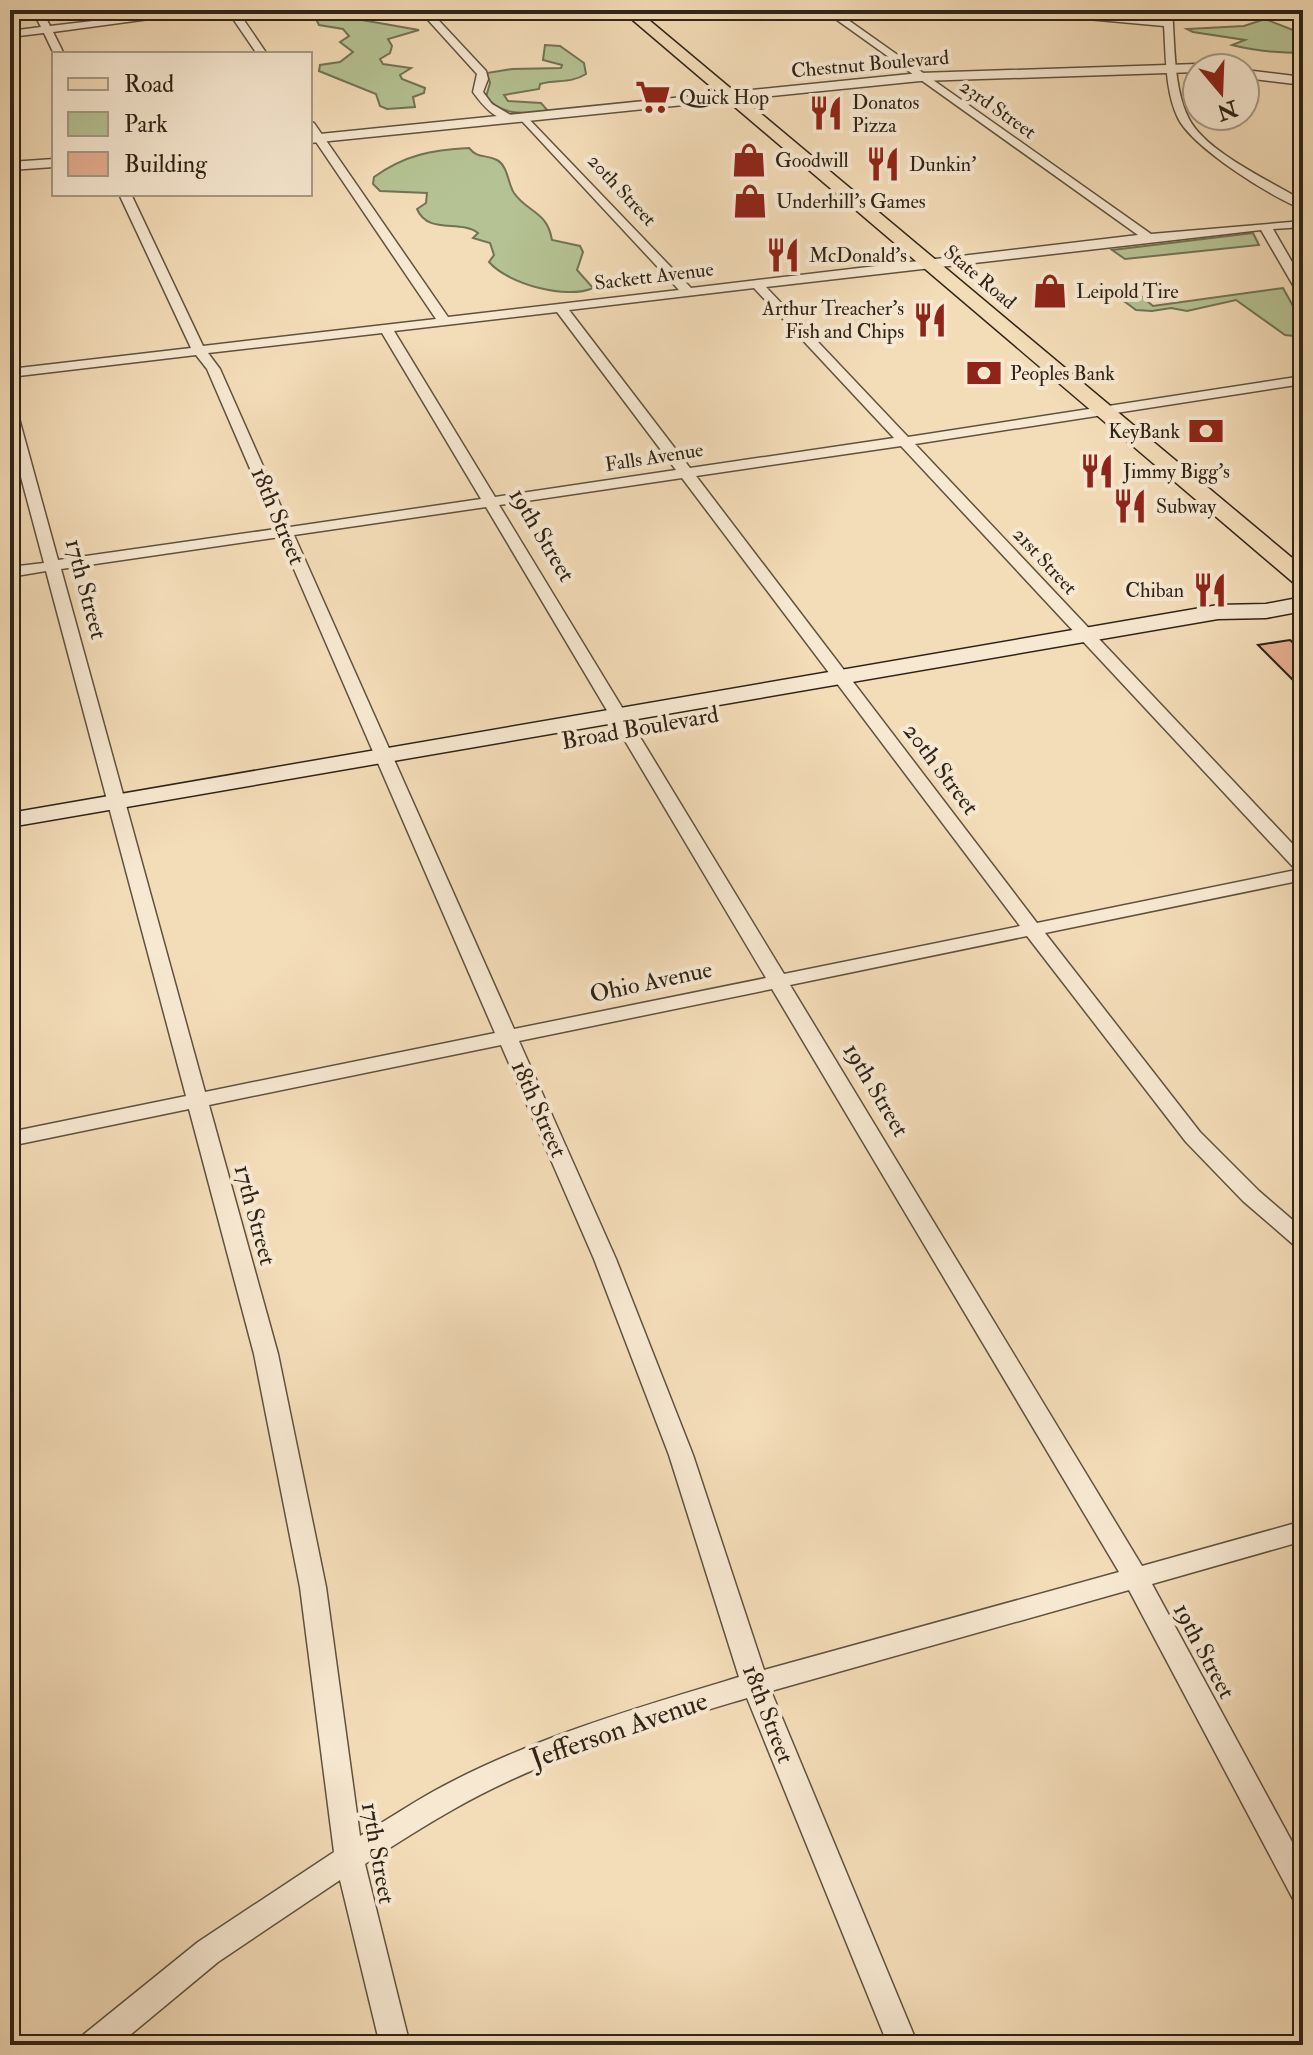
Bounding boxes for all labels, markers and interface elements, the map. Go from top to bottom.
street label: Chestnut Boulevard [790,45,950,83]
legend [52,52,312,196]
north arrow [1181,52,1261,132]
text: Road [124,69,174,100]
street label: 23rd Street [955,74,1041,145]
supermarket icon: Quick Hop [634,78,672,116]
place label: Quick Hop [679,85,769,111]
place label: Donatos Pizza [852,90,919,138]
text: N [1213,93,1242,127]
restaurant icon: Donatos Pizza [807,94,845,132]
text: Park [124,109,168,140]
shop icon: Goodwill [730,141,768,179]
restaurant icon: Dunkin' [864,145,902,183]
place label: Goodwill [775,148,849,173]
text: Building [124,149,208,180]
street label: 20th Street [582,149,662,232]
place label: Dunkin' [909,152,976,177]
shop icon: Underhill's Games [731,182,769,220]
place label: Underhill's Games [776,189,926,214]
restaurant icon: McDonald's [764,236,802,274]
street label: State Road [939,240,1021,315]
place label: McDonald's [809,243,907,268]
street label: Sackett Avenue [593,256,715,296]
shop icon: Leipold Tire [1031,272,1069,310]
place label: Leipold Tire [1076,279,1179,305]
place label: Arthur Treacher's Fish and Chips [761,296,904,345]
restaurant icon: Arthur Treacher's Fish and Chips [911,301,949,339]
bank icon: Peoples Bank [965,354,1003,392]
place label: Peoples Bank [1010,361,1115,387]
bank icon: KeyBank [1187,412,1225,450]
place label: KeyBank [1108,419,1180,444]
street label: Falls Avenue [603,437,705,477]
restaurant icon: Jimmy Bigg's [1078,452,1116,490]
place label: Jimmy Bigg's [1122,459,1230,484]
street label: 18th Street [244,462,312,570]
street label: 19th Street [502,482,582,588]
restaurant icon: Subway [1111,487,1149,525]
place label: Subway [1156,494,1217,519]
street label: 21st Street [1008,522,1083,600]
street label: 17th Street [58,535,114,643]
restaurant icon: Chiban [1191,571,1229,609]
place label: Chiban [1125,578,1184,603]
street label: Broad Boulevard [559,699,721,757]
street label: 20th Street [896,717,986,822]
street label: Ohio Avenue [587,954,715,1010]
street label: 19th Street [836,1037,916,1143]
street label: 18th Street [504,1056,574,1163]
street label: 17th Street [227,1161,283,1269]
street label: 19th Street [1166,1598,1242,1704]
street label: 18th Street [735,1660,801,1768]
street label: Jefferson Avenue [525,1683,712,1777]
street label: 17th Street [354,1800,402,1907]

